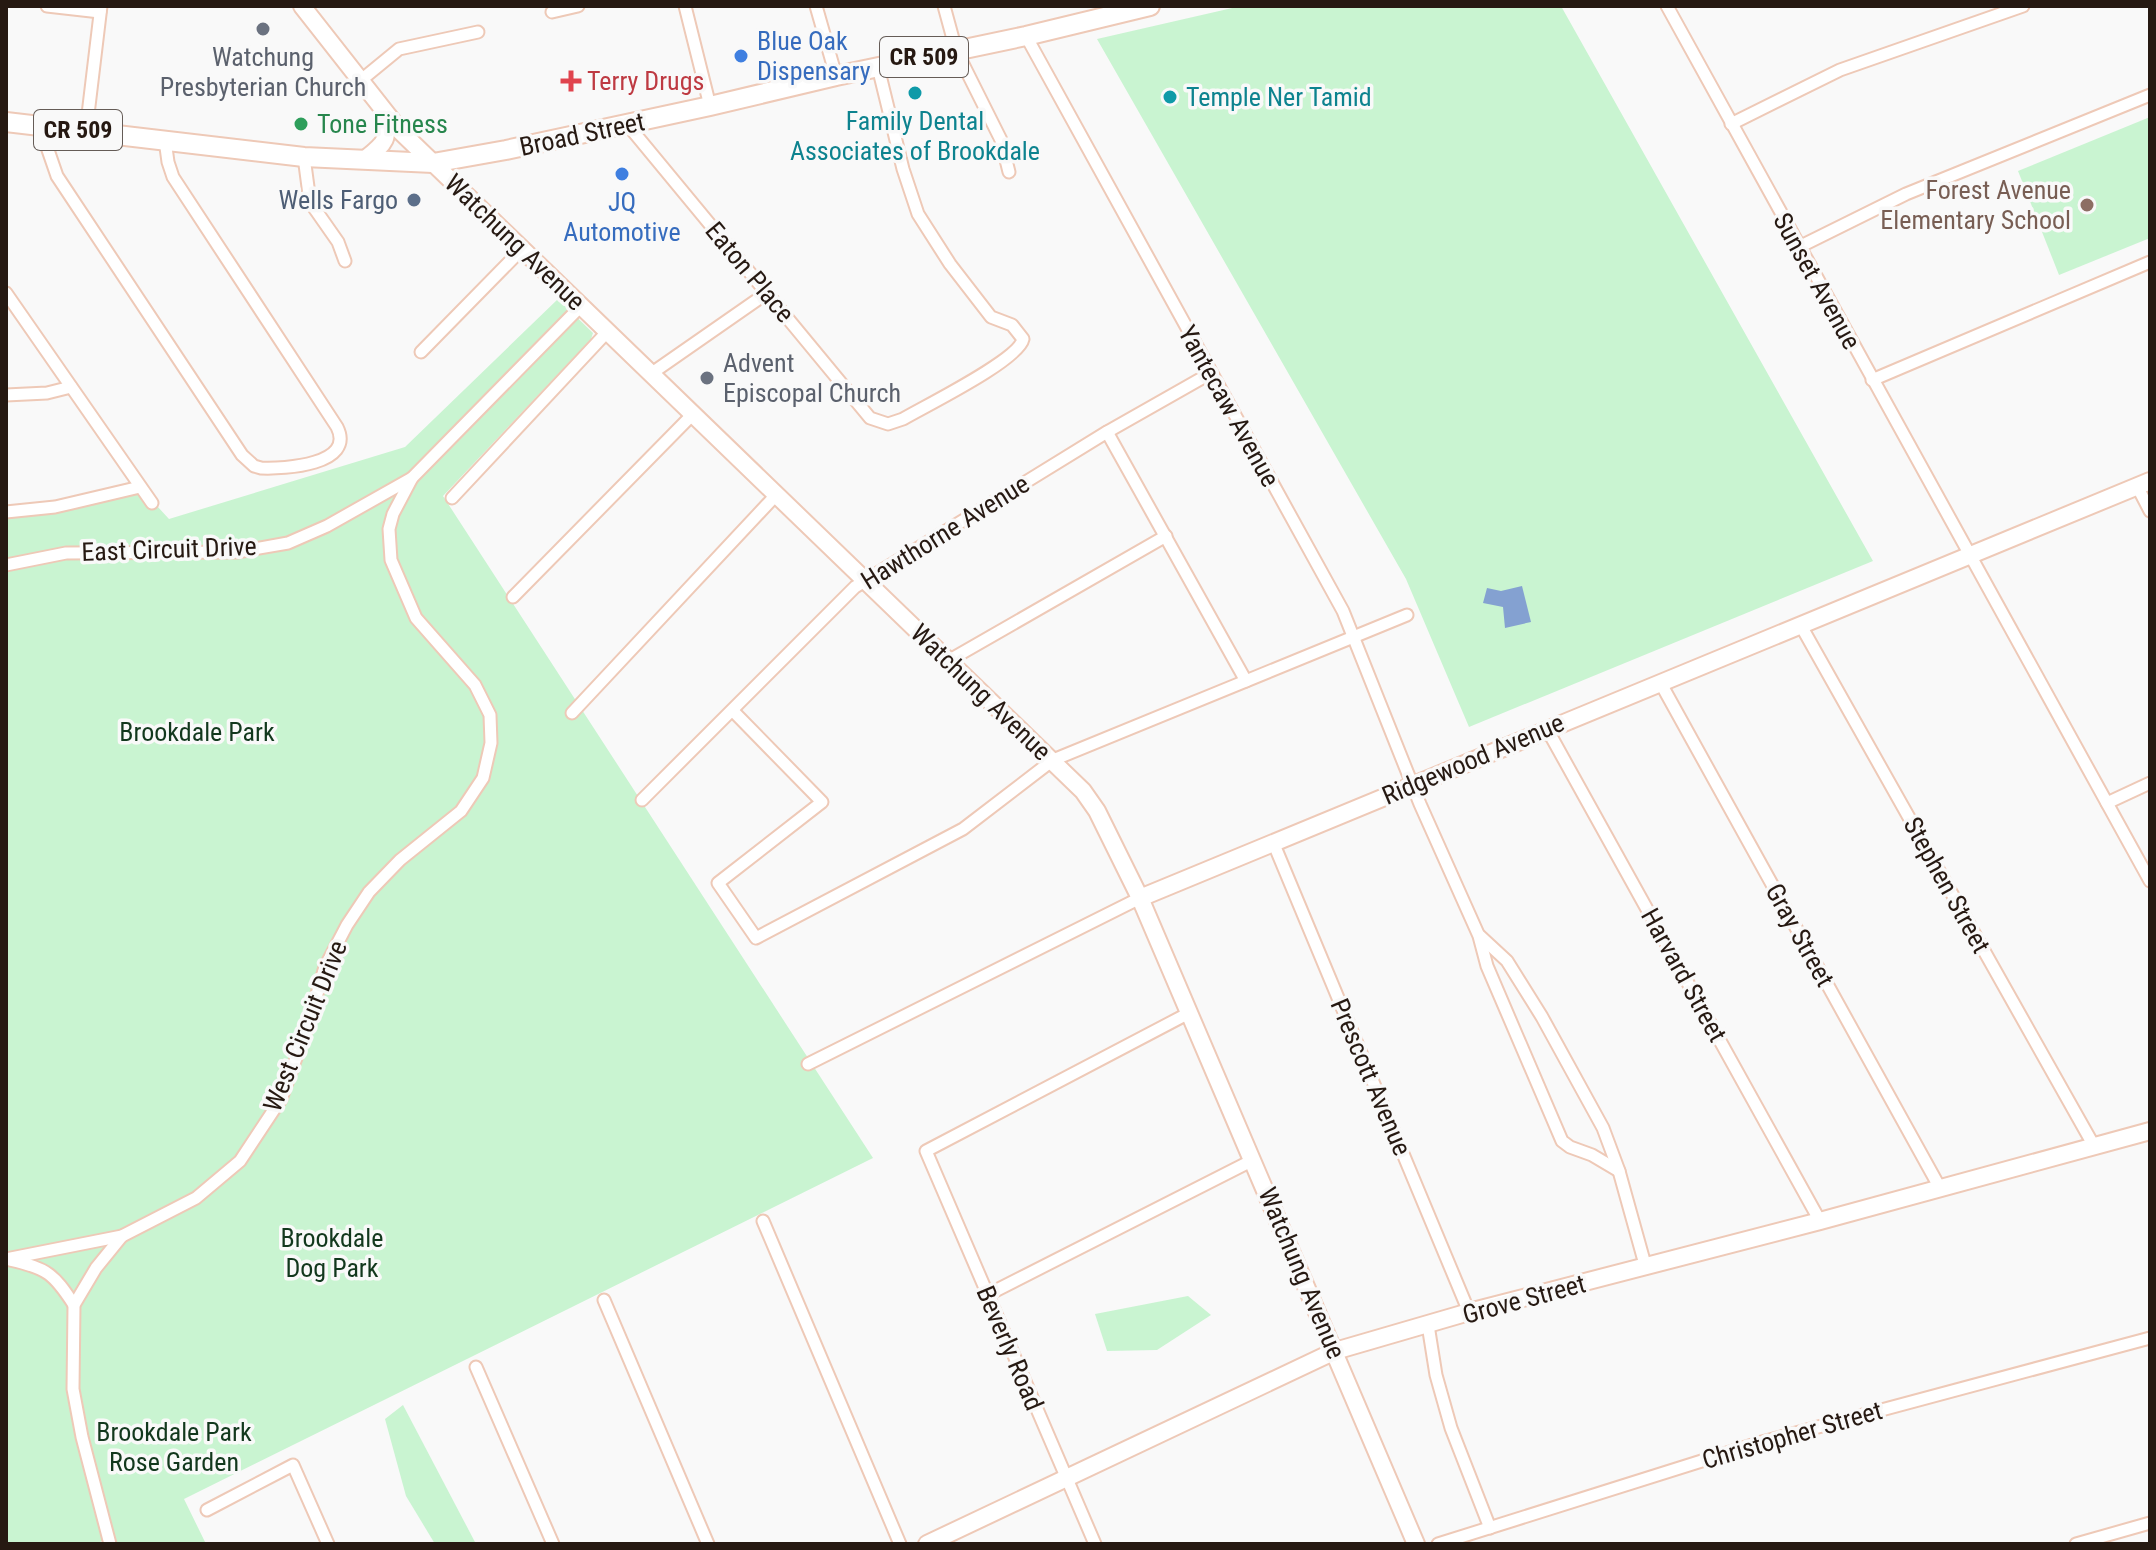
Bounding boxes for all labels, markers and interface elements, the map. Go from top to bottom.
marker: Watchung Presbyterian Church [254,20,272,38]
place label: Blue Oak Dispensary [757,26,871,86]
road number: CR 509 [880,37,968,77]
place label: Watchung Presbyterian Church [160,42,366,102]
marker: Blue Oak Dispensary [732,47,750,65]
place label: Terry Drugs [587,66,704,96]
marker: Terry Drugs [562,72,580,90]
place label: Temple Ner Tamid [1186,82,1372,112]
marker: Family Dental Associates of Brookdale [906,84,924,102]
marker: Temple Ner Tamid [1161,88,1179,106]
street label: Broad Street [517,106,647,162]
place label: Family Dental Associates of Brookdale [790,106,1040,166]
place label: Tone Fitness [317,109,448,139]
road number: CR 509 [34,110,122,150]
marker: Tone Fitness [292,115,310,133]
marker: JQ Automotive [613,165,631,183]
street label: Watchung Avenue [439,168,591,316]
place label: Forest Avenue Elementary School [1880,175,2071,235]
place label: Wells Fargo [279,185,398,215]
place label: JQ Automotive [563,187,681,247]
marker: Wells Fargo [405,191,423,209]
marker: Forest Avenue Elementary School [2078,196,2096,214]
street label: Sunset Avenue [1767,208,1867,354]
street label: Eaton Place [699,216,801,328]
street label: Yantecaw Avenue [1172,320,1286,492]
place label: Advent Episcopal Church [723,348,901,408]
marker: Advent Episcopal Church [698,369,716,387]
street label: Hawthorne Avenue [856,468,1034,596]
street label: East Circuit Drive [81,531,257,567]
street label: Watchung Avenue [905,618,1057,766]
street label: Ridgewood Avenue [1378,707,1568,811]
park label: Brookdale Park [119,717,275,747]
street label: Stephen Street [1897,812,1997,958]
street label: Gray Street [1760,878,1840,992]
street label: Harvard Street [1635,903,1733,1047]
street label: West Circuit Drive [257,936,353,1116]
street label: Prescott Avenue [1324,994,1418,1160]
street label: Watchung Avenue [1252,1183,1352,1363]
park label: Brookdale Dog Park [281,1223,383,1283]
street label: Grove Street [1459,1268,1589,1330]
street label: Beverly Road [970,1281,1050,1415]
street label: Christopher Street [1699,1395,1885,1475]
park label: Brookdale Park Rose Garden [96,1417,252,1477]

